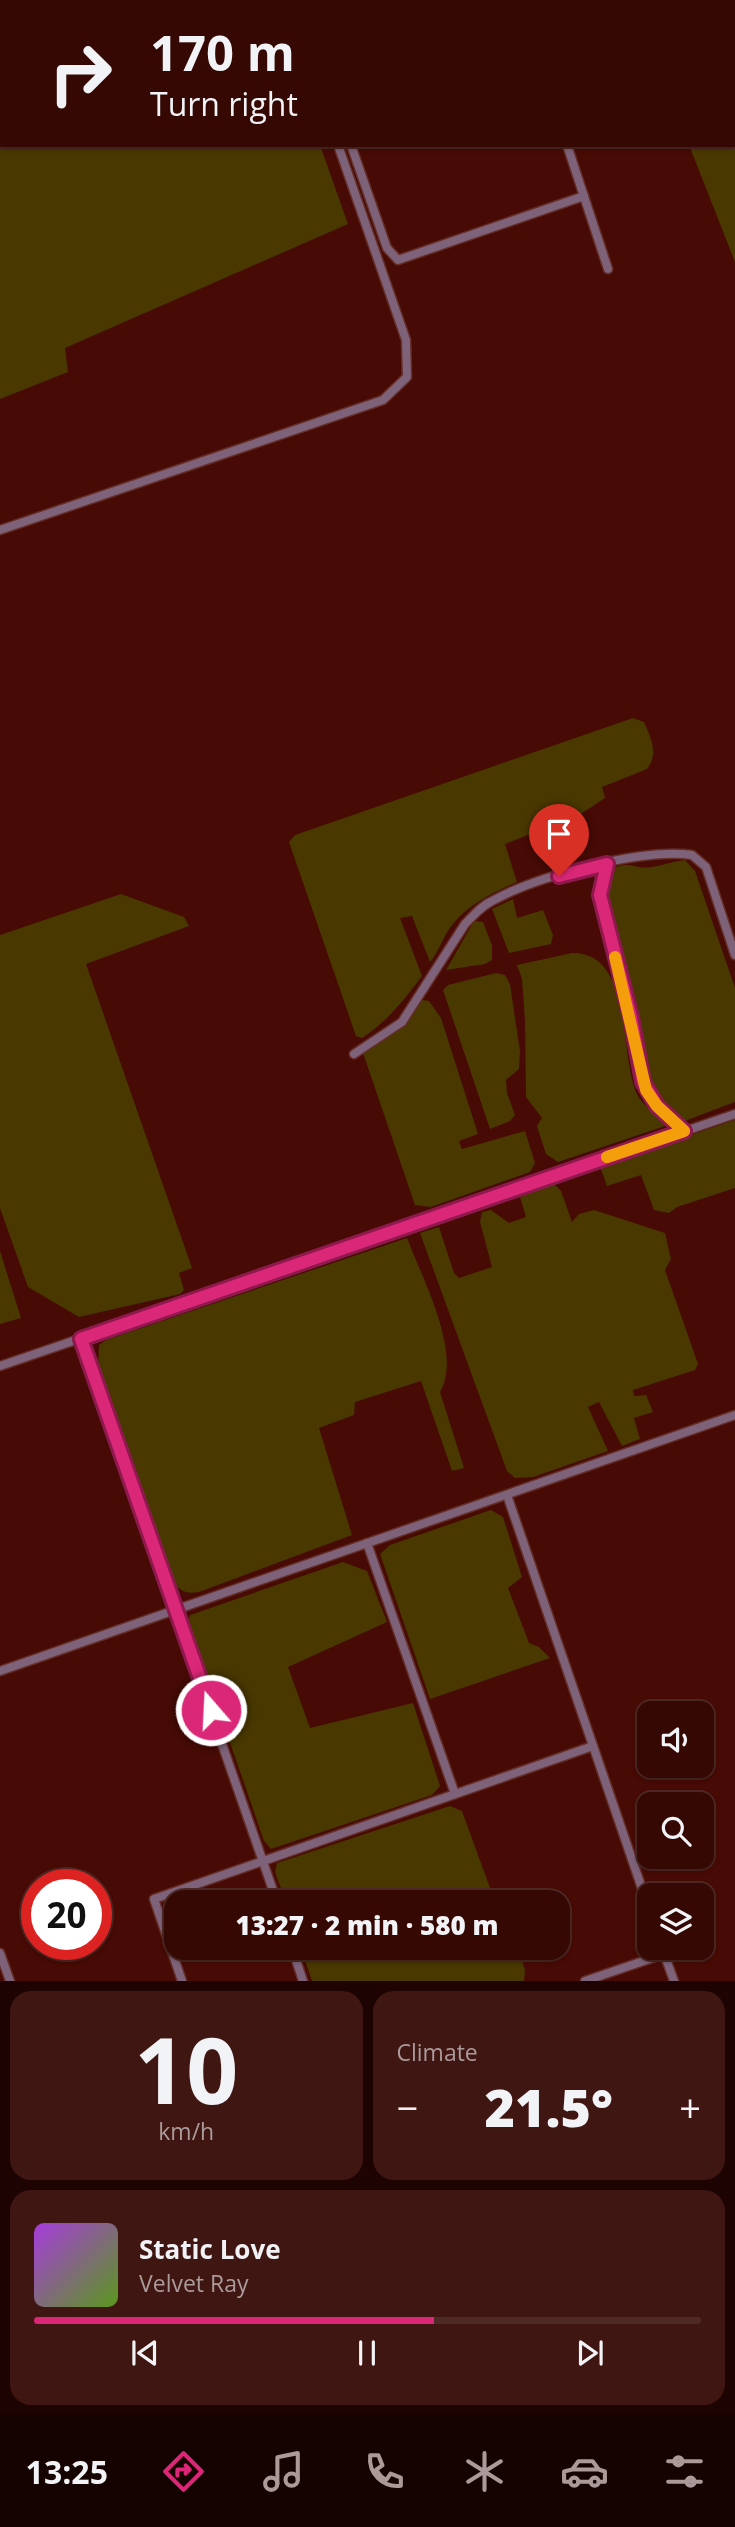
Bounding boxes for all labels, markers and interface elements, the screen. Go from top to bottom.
text: 170 m [150,19,295,85]
icon: right [35,28,126,119]
text: Turn right [150,82,298,125]
pin [529,804,589,876]
icon: arrive [540,815,578,853]
position arrow [174,1673,248,1747]
map controls [637,1701,714,1960]
button: sound [637,1701,714,1778]
button: search [637,1792,714,1869]
speed limit sign: 20 [21,1869,112,1960]
button: layers [637,1883,714,1960]
text: 13:27 · 2 min · 580 m [236,1907,498,1943]
text: 10 [134,2007,238,2131]
text: Climate [397,2036,478,2068]
text: 21.5° [485,2071,613,2142]
text: − [397,2081,418,2133]
text: + [679,2081,701,2133]
text: km/h [158,2115,214,2147]
text: Static Love [139,2231,281,2267]
text: Velvet Ray [139,2267,249,2299]
icon: previous [126,2334,164,2372]
icon: pause [348,2334,386,2372]
icon: next [571,2334,609,2372]
icon: directions [159,2447,208,2496]
icon: music [259,2447,308,2496]
icon: phone [360,2447,409,2496]
icon: climate [460,2447,509,2496]
icon: car [560,2447,609,2496]
icon: filters [660,2447,709,2496]
text: 13:25 [26,2450,108,2493]

